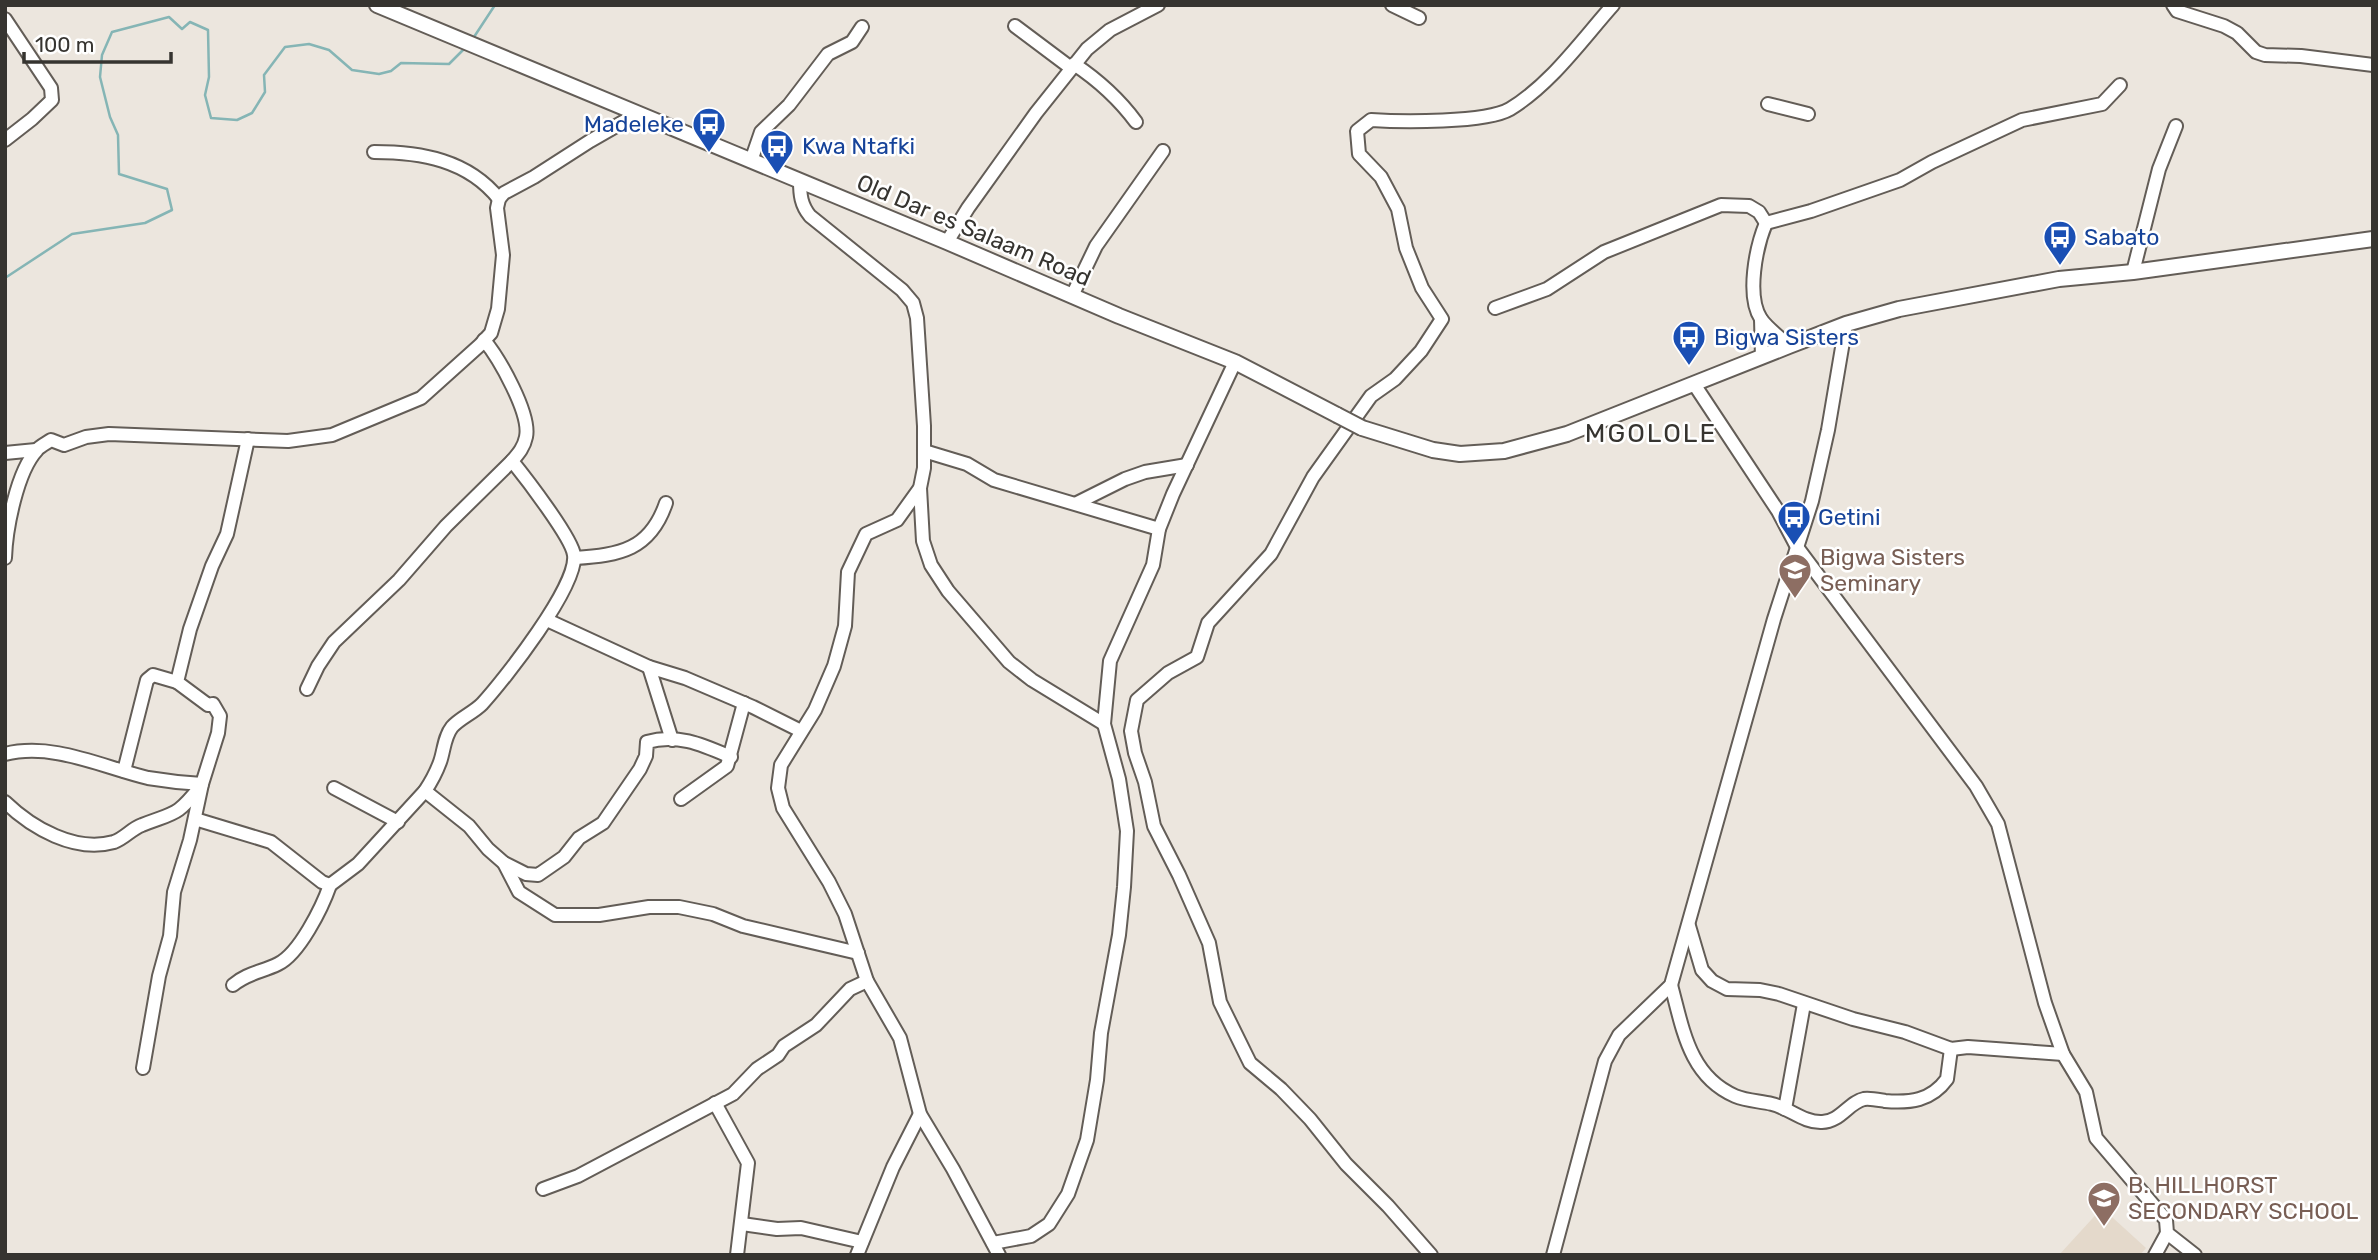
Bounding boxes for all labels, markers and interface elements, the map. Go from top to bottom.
scale bar [24,21,172,65]
text: 100 m [35,32,94,57]
bus stop icon: Madeleke [690,105,728,154]
place label: Madeleke [584,110,684,138]
bus stop icon: Kwa Ntafki [758,127,796,176]
place label: Kwa Ntafki [802,132,915,160]
street label: Old Dar es Salaam Road [853,168,1095,292]
bus stop icon: Sabato [2041,218,2079,267]
place label: Sabato [2084,223,2159,251]
bus stop icon: Bigwa Sisters [1670,318,1708,367]
place label: Bigwa Sisters [1714,323,1859,351]
district label: MGOLOLE [1585,418,1717,449]
bus stop icon: Getini [1775,498,1813,547]
place label: Getini [1818,503,1881,531]
place label: Bigwa Sisters Seminary [1820,543,1965,597]
school or university icon: Bigwa Sisters Seminary [1776,551,1814,600]
place label: B. HILLHORST SECONDARY SCHOOL [2128,1171,2358,1225]
school or university icon: B. HILLHORST SECONDARY SCHOOL [2085,1179,2123,1228]

